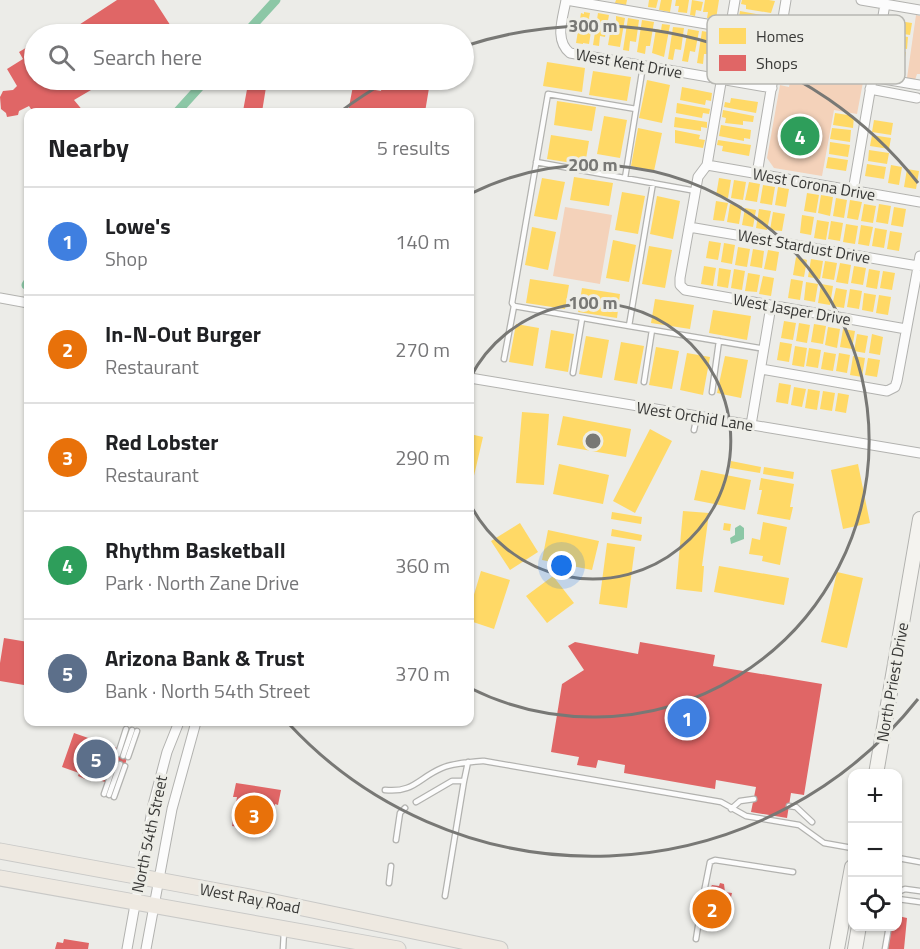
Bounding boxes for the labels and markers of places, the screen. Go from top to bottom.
pin: 4 [780,114,820,158]
centre of rings [583,431,603,451]
pin: 1 [668,696,706,740]
pin: 5 [76,736,116,782]
pin: 3 [234,792,274,838]
pin: 2 [692,886,732,932]

